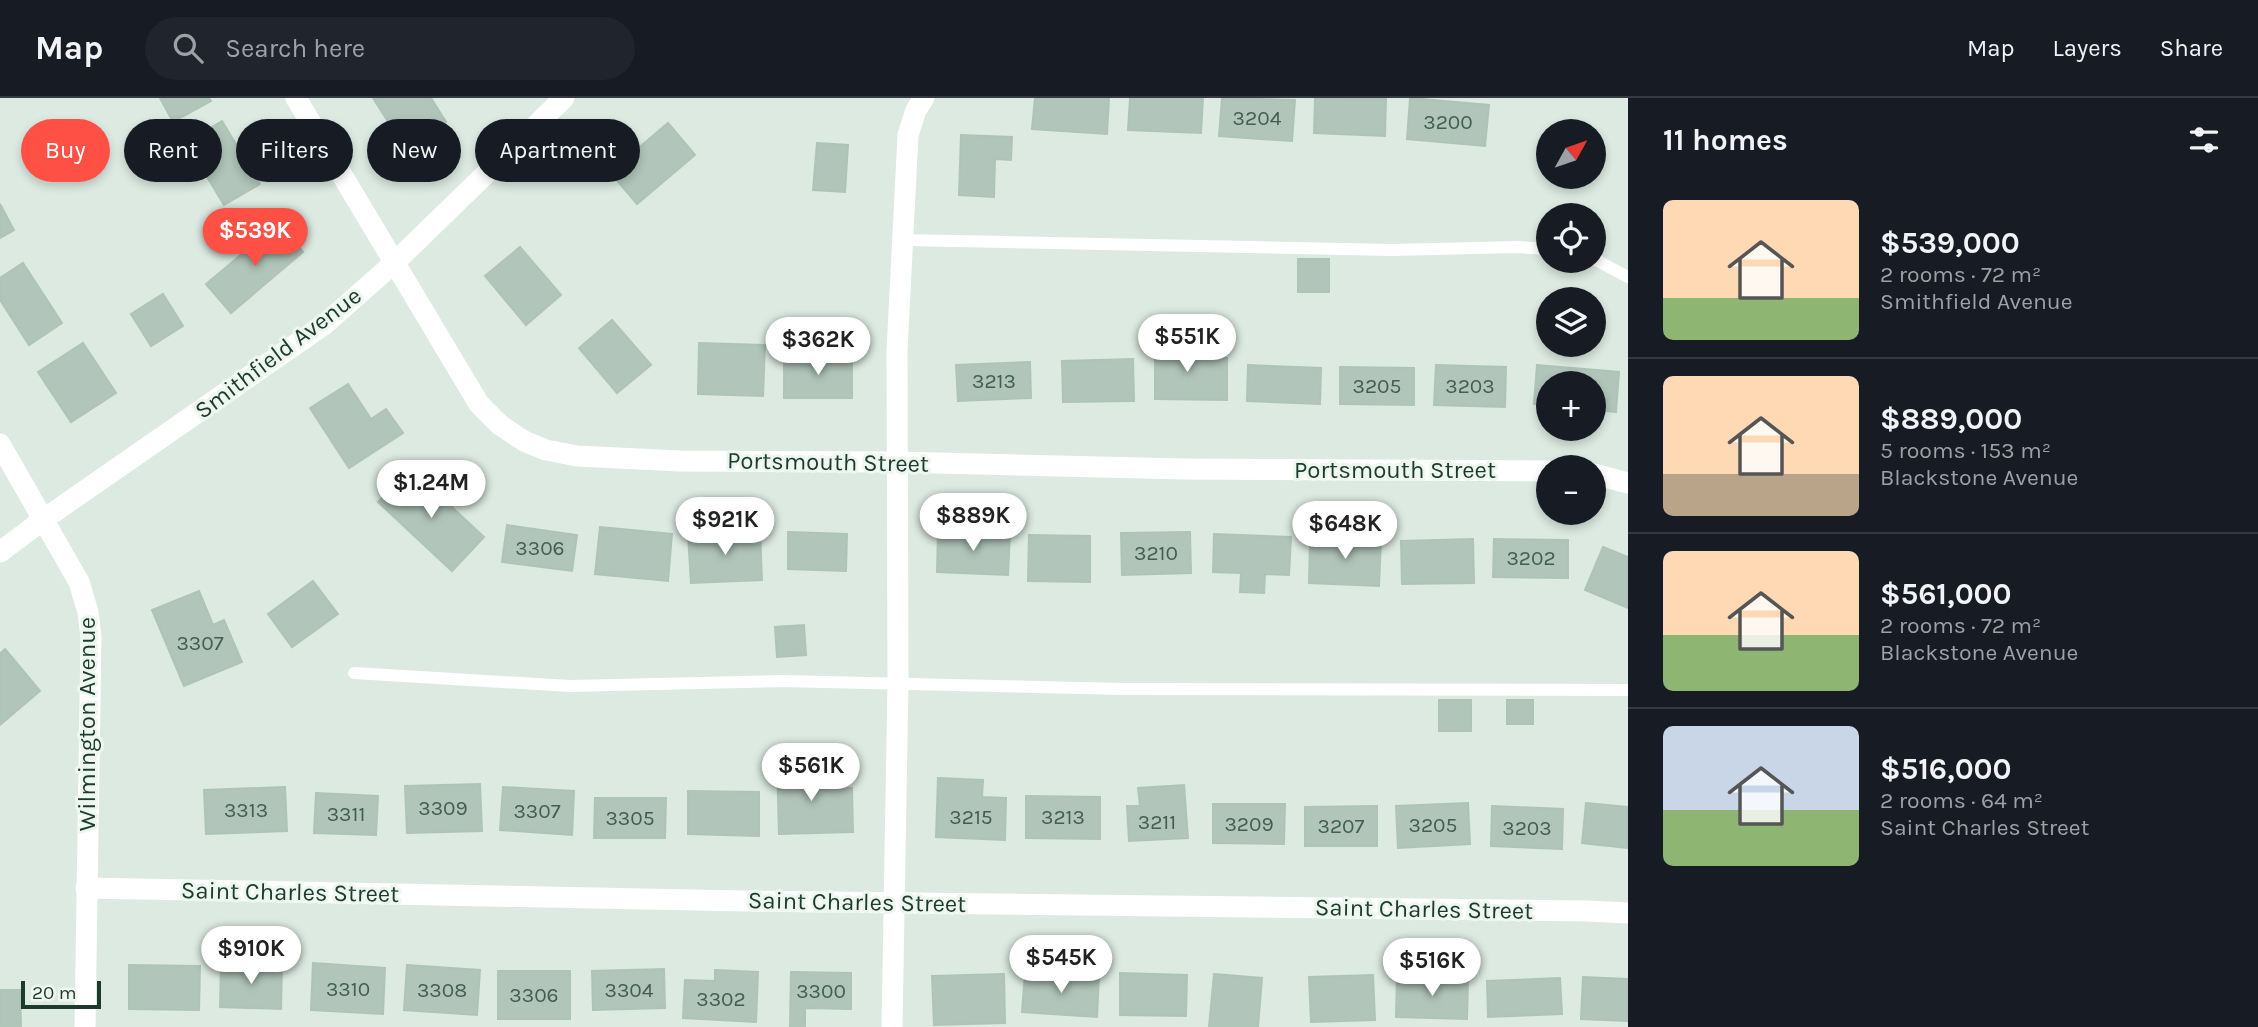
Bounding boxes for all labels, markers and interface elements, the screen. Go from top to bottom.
search box [145,17,635,80]
text: Map [35,29,103,67]
icon: search [169,29,207,67]
text: Search here [225,33,365,64]
text: Map [1967,34,2015,62]
text: Layers [2053,34,2122,62]
text: Share [2160,34,2223,62]
house number: 3204 [1233,106,1282,130]
house number: 3200 [1423,110,1473,134]
chip: Buy [21,119,110,182]
chip: Rent [124,119,222,182]
chip: Filters [236,119,353,182]
chip: New [367,119,461,182]
chip: Apartment [475,119,640,182]
north arrow [1536,119,1606,189]
map controls [1536,119,1606,525]
icon: filters [2185,121,2223,159]
text: 11 homes [1663,122,1788,158]
button: locate [1536,203,1606,273]
pin: $539K [206,208,304,268]
text: $539K [219,217,291,244]
text: $539,000 [1880,225,2020,261]
icon: home [1719,228,1803,312]
text: 2 rooms · 72 m² [1880,261,2041,288]
street label: Smithfield Avenue [189,281,367,425]
button: layers [1536,287,1606,357]
text: Smithfield Avenue [1880,288,2073,315]
pin: $551K [1138,314,1236,374]
pin: $362K [769,317,867,377]
text: $551K [1154,323,1220,350]
text: $362K [781,326,855,353]
house number: 3213 [972,369,1016,393]
button: + [1536,371,1606,441]
house number: 3205 [1353,374,1401,398]
house number: 3203 [1445,374,1495,398]
text: $889,000 [1880,401,2022,437]
icon: home [1719,404,1803,488]
text: 5 rooms · 153 m² [1880,437,2051,464]
street label: Portsmouth Street [727,446,929,478]
button: − [1536,455,1606,525]
street label: Portsmouth Street [1294,456,1496,484]
pin: $1.24M [374,460,488,520]
text: Blackstone Avenue [1880,464,2078,491]
text: $1.24M [393,469,469,496]
pin: $889K [924,494,1022,553]
pin: $921K [676,498,774,557]
text: $889K [936,502,1010,529]
pin: $648K [1296,502,1394,561]
text: $921K [691,506,759,533]
text: $648K [1308,510,1382,537]
house number: 3306 [515,536,565,560]
house number: 3210 [1134,541,1178,565]
house number: 3202 [1506,546,1556,570]
text: $561,000 [1880,576,2012,612]
icon: home [1719,579,1803,663]
text: 2 rooms · 72 m² [1880,612,2041,639]
street label: Wilmington Avenue [73,617,101,831]
house number: 3307 [176,631,224,655]
text: Blackstone Avenue [1880,639,2078,666]
pin: $561K [762,744,860,803]
text: $516,000 [1880,751,2012,787]
text: $561K [778,752,844,779]
icon: home [1719,754,1803,838]
text: 2 rooms · 64 m² [1880,787,2043,814]
house number: 3309 [418,796,468,820]
house number: 3313 [224,798,268,822]
house number: 3307 [513,799,561,823]
house number: 3311 [327,802,365,826]
house number: 3215 [949,805,993,829]
house number: 3213 [1041,805,1085,829]
house number: 3305 [605,806,655,830]
house number: 3211 [1138,810,1176,834]
house number: 3209 [1224,812,1274,836]
house number: 3205 [1409,813,1457,837]
house number: 3207 [1318,814,1365,838]
text: Saint Charles Street [1880,814,2089,841]
house number: 3203 [1502,816,1552,840]
street label: Saint Charles Street [181,876,399,908]
street label: Saint Charles Street [748,886,966,918]
street label: Saint Charles Street [1315,893,1533,925]
pin: $910K [202,926,300,986]
text: $910K [217,935,285,962]
pin: $545K [1012,936,1110,995]
pin: $516K [1383,939,1481,998]
text: $545K [1025,944,1097,971]
text: $516K [1399,947,1465,974]
house number: 3310 [326,977,370,1001]
scale bar [21,978,102,1010]
house number: 3308 [417,978,467,1002]
house number: 3304 [605,978,654,1002]
house number: 3300 [796,979,846,1003]
text: 20 m [32,982,77,1004]
house number: 3306 [509,983,559,1007]
house number: 3302 [696,987,746,1011]

